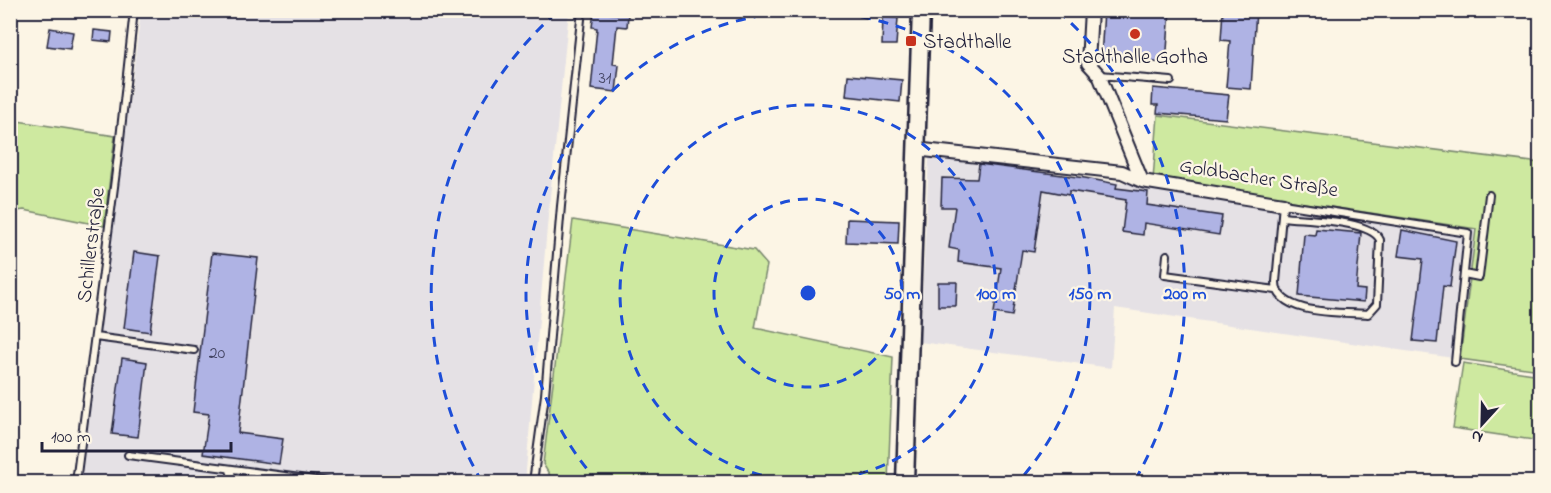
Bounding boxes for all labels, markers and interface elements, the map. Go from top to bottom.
marker: Stadthalle Gotha [1128,27,1142,41]
place label: Stadthalle [923,28,1012,58]
marker: Stadthalle [904,34,918,48]
place label: Stadthalle Gotha [1062,43,1208,73]
house number: 31 [598,66,612,92]
street label: Goldbacher Straße [1177,152,1341,206]
street label: Schillerstraße [70,186,114,304]
text: 50 m [884,282,920,308]
text: 100 m [976,282,1016,308]
text: 150 m [1069,282,1111,308]
text: 200 m [1163,282,1207,308]
centre of rings [798,283,818,303]
house number: 20 [209,341,226,367]
north arrow [1452,394,1512,454]
scale bar [42,415,231,453]
text: N [1467,423,1487,449]
text: 100 m [51,425,91,451]

